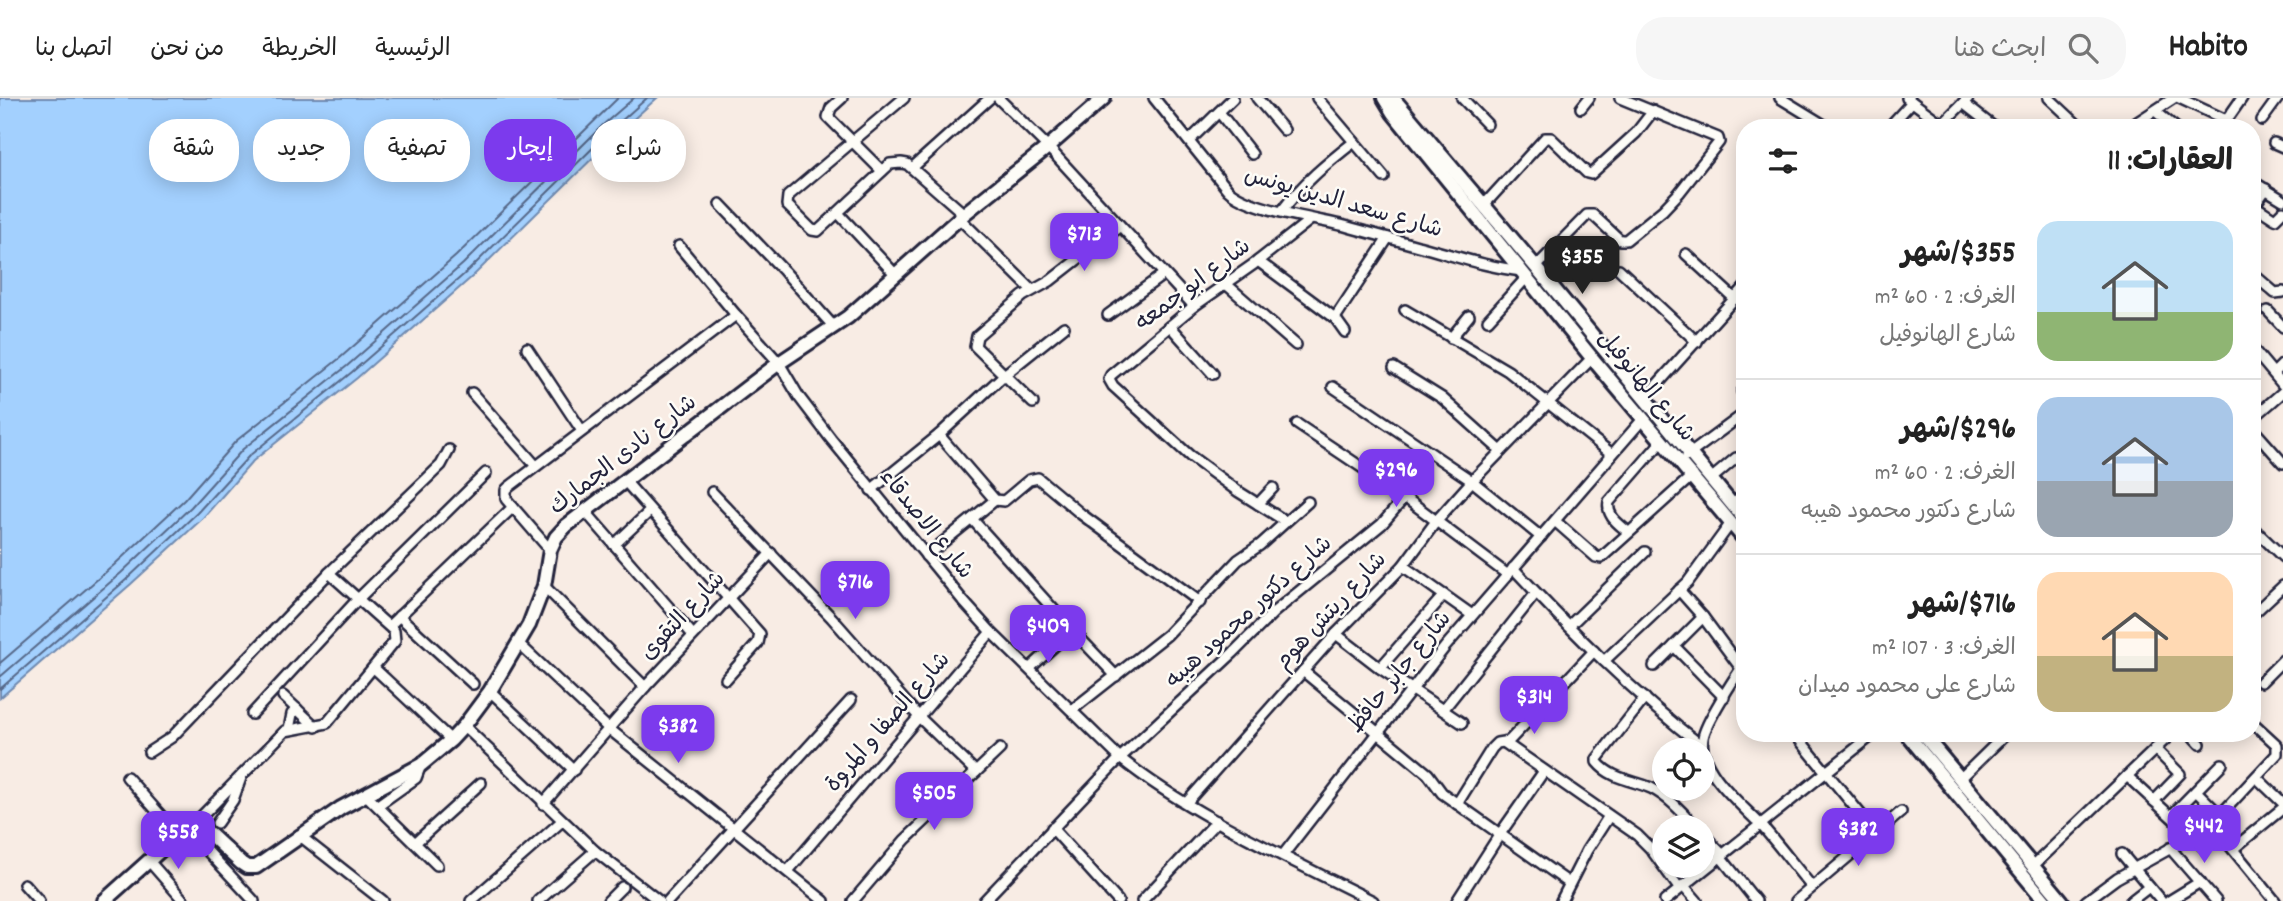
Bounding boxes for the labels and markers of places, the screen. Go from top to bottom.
pin: $713 [1043,214,1125,273]
pin: $355 [1541,236,1623,296]
pin: $296 [1355,450,1437,509]
pin: $716 [814,561,896,621]
pin: $409 [1007,606,1089,665]
pin: $314 [1493,676,1575,736]
pin: $382 [637,706,719,765]
pin: $505 [893,772,975,832]
pin: $442 [2163,806,2245,865]
pin: $382 [1817,808,1899,868]
pin: $558 [137,812,219,871]

